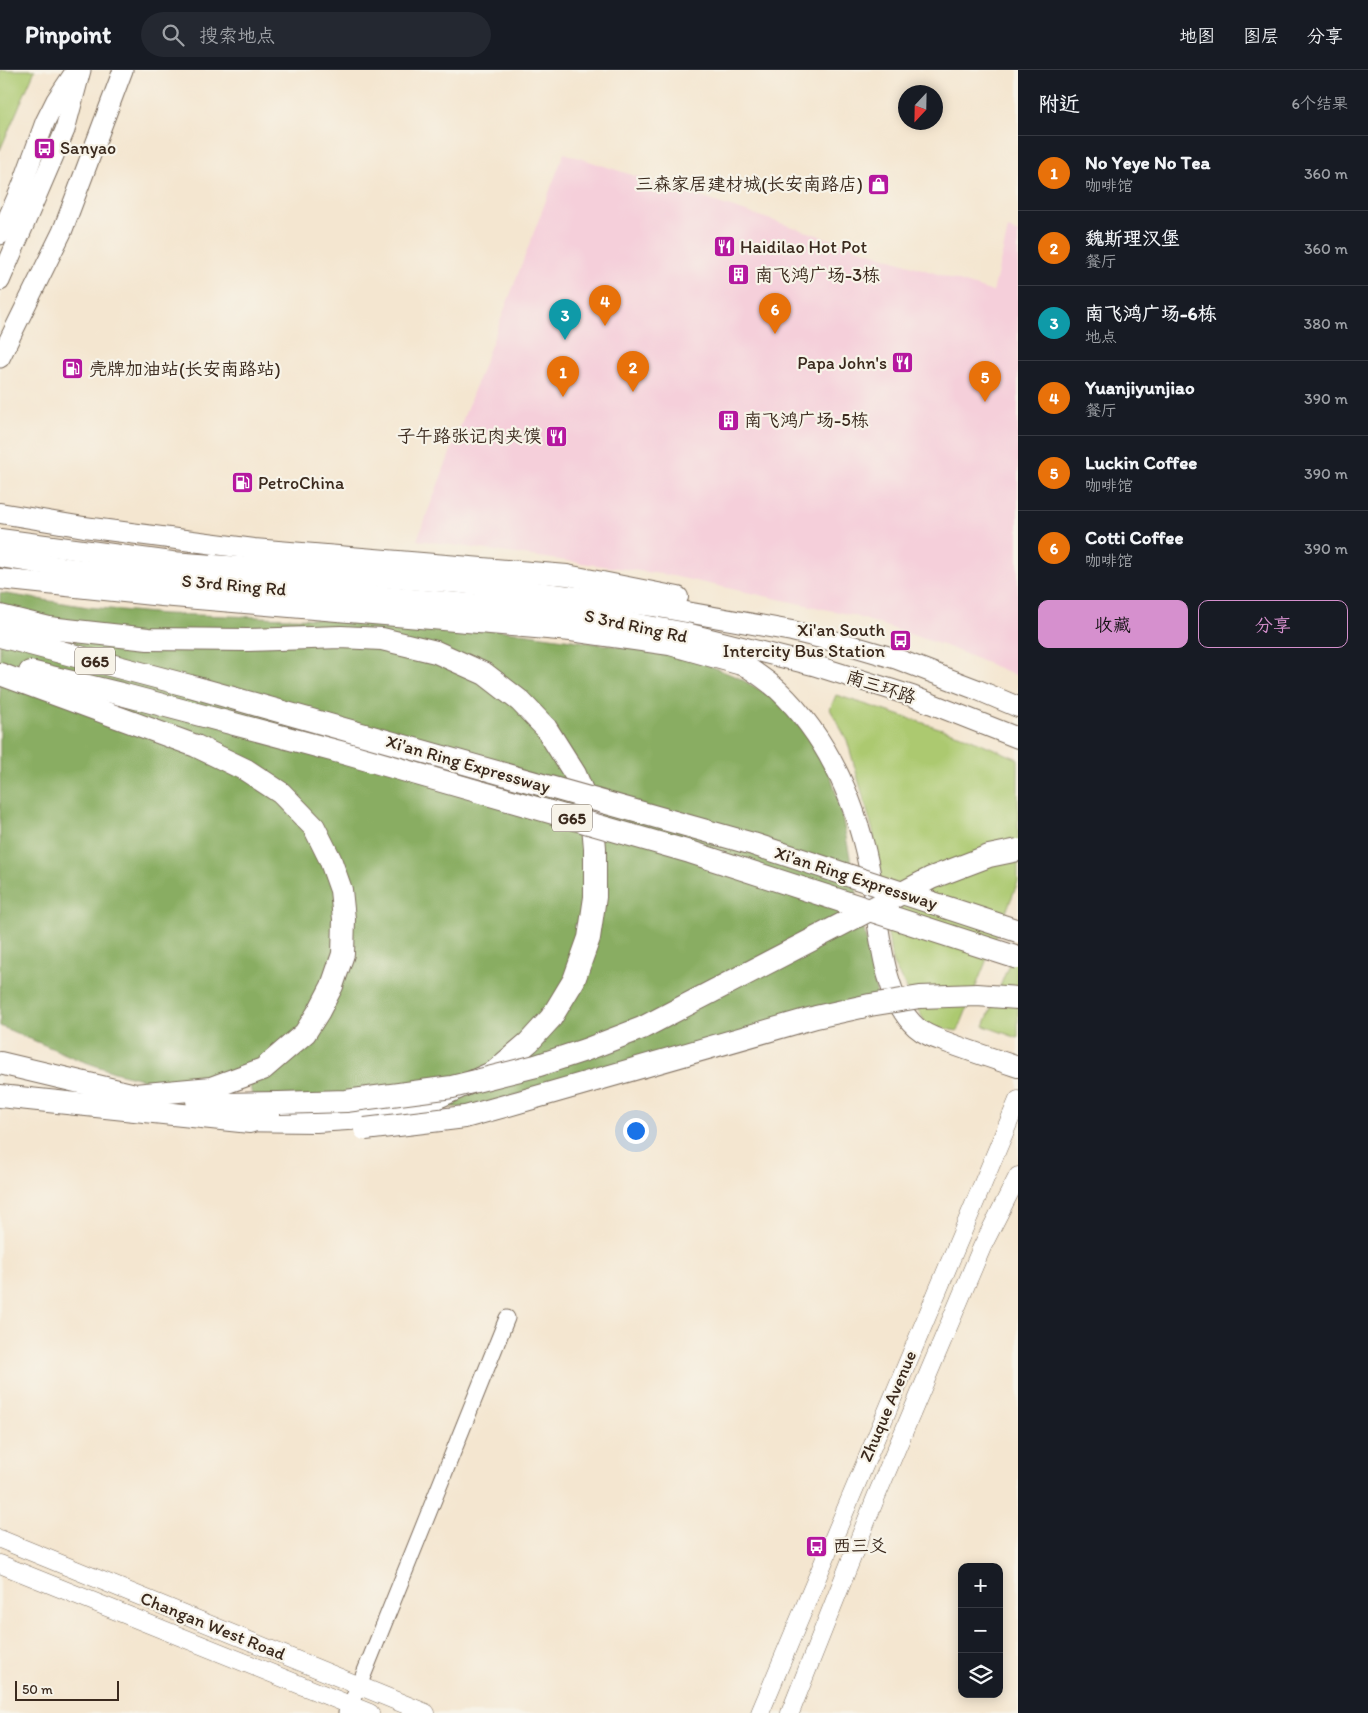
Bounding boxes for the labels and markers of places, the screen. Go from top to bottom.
bus stop icon: Sanyao [32,136,56,160]
place label: Sanyao [60,137,116,159]
shop icon: 三森家居建材城(长安南路店) [867,172,891,196]
place label: 三森家居建材城(长安南路店) [635,173,863,195]
restaurant icon: Haidilao Hot Pot [712,235,736,259]
place label: Haidilao Hot Pot [740,236,867,258]
building icon: 南飞鸿广场-3栋 [727,263,751,287]
place label: 南飞鸿广场-3栋 [755,264,880,286]
pin: 4 [589,285,621,326]
pin: 6 [759,293,791,334]
pin: 3 [549,299,581,340]
pin: 2 [617,351,649,392]
restaurant icon: Papa John's [891,351,915,375]
place label: Papa John's [797,352,887,374]
pin: 1 [547,356,579,397]
fuel station icon: 壳牌加油站(长安南路站) [61,357,85,381]
place label: 壳牌加油站(长安南路站) [89,358,281,380]
pin: 5 [969,361,1001,402]
building icon: 南飞鸿广场-5栋 [716,408,740,432]
place label: 南飞鸿广场-5栋 [744,409,869,431]
restaurant icon: 子午路张记肉夹馍 [545,424,569,448]
place label: 子午路张记肉夹馍 [397,425,541,447]
fuel station icon: PetroChina [230,471,254,495]
place label: PetroChina [258,472,345,494]
place label: Xi'an South Intercity Bus Station [723,619,885,662]
bus stop icon: Xi'an South Intercity Bus Station [889,628,913,652]
bus stop icon: 西三爻 [805,1534,829,1558]
place label: 西三爻 [833,1535,887,1557]

